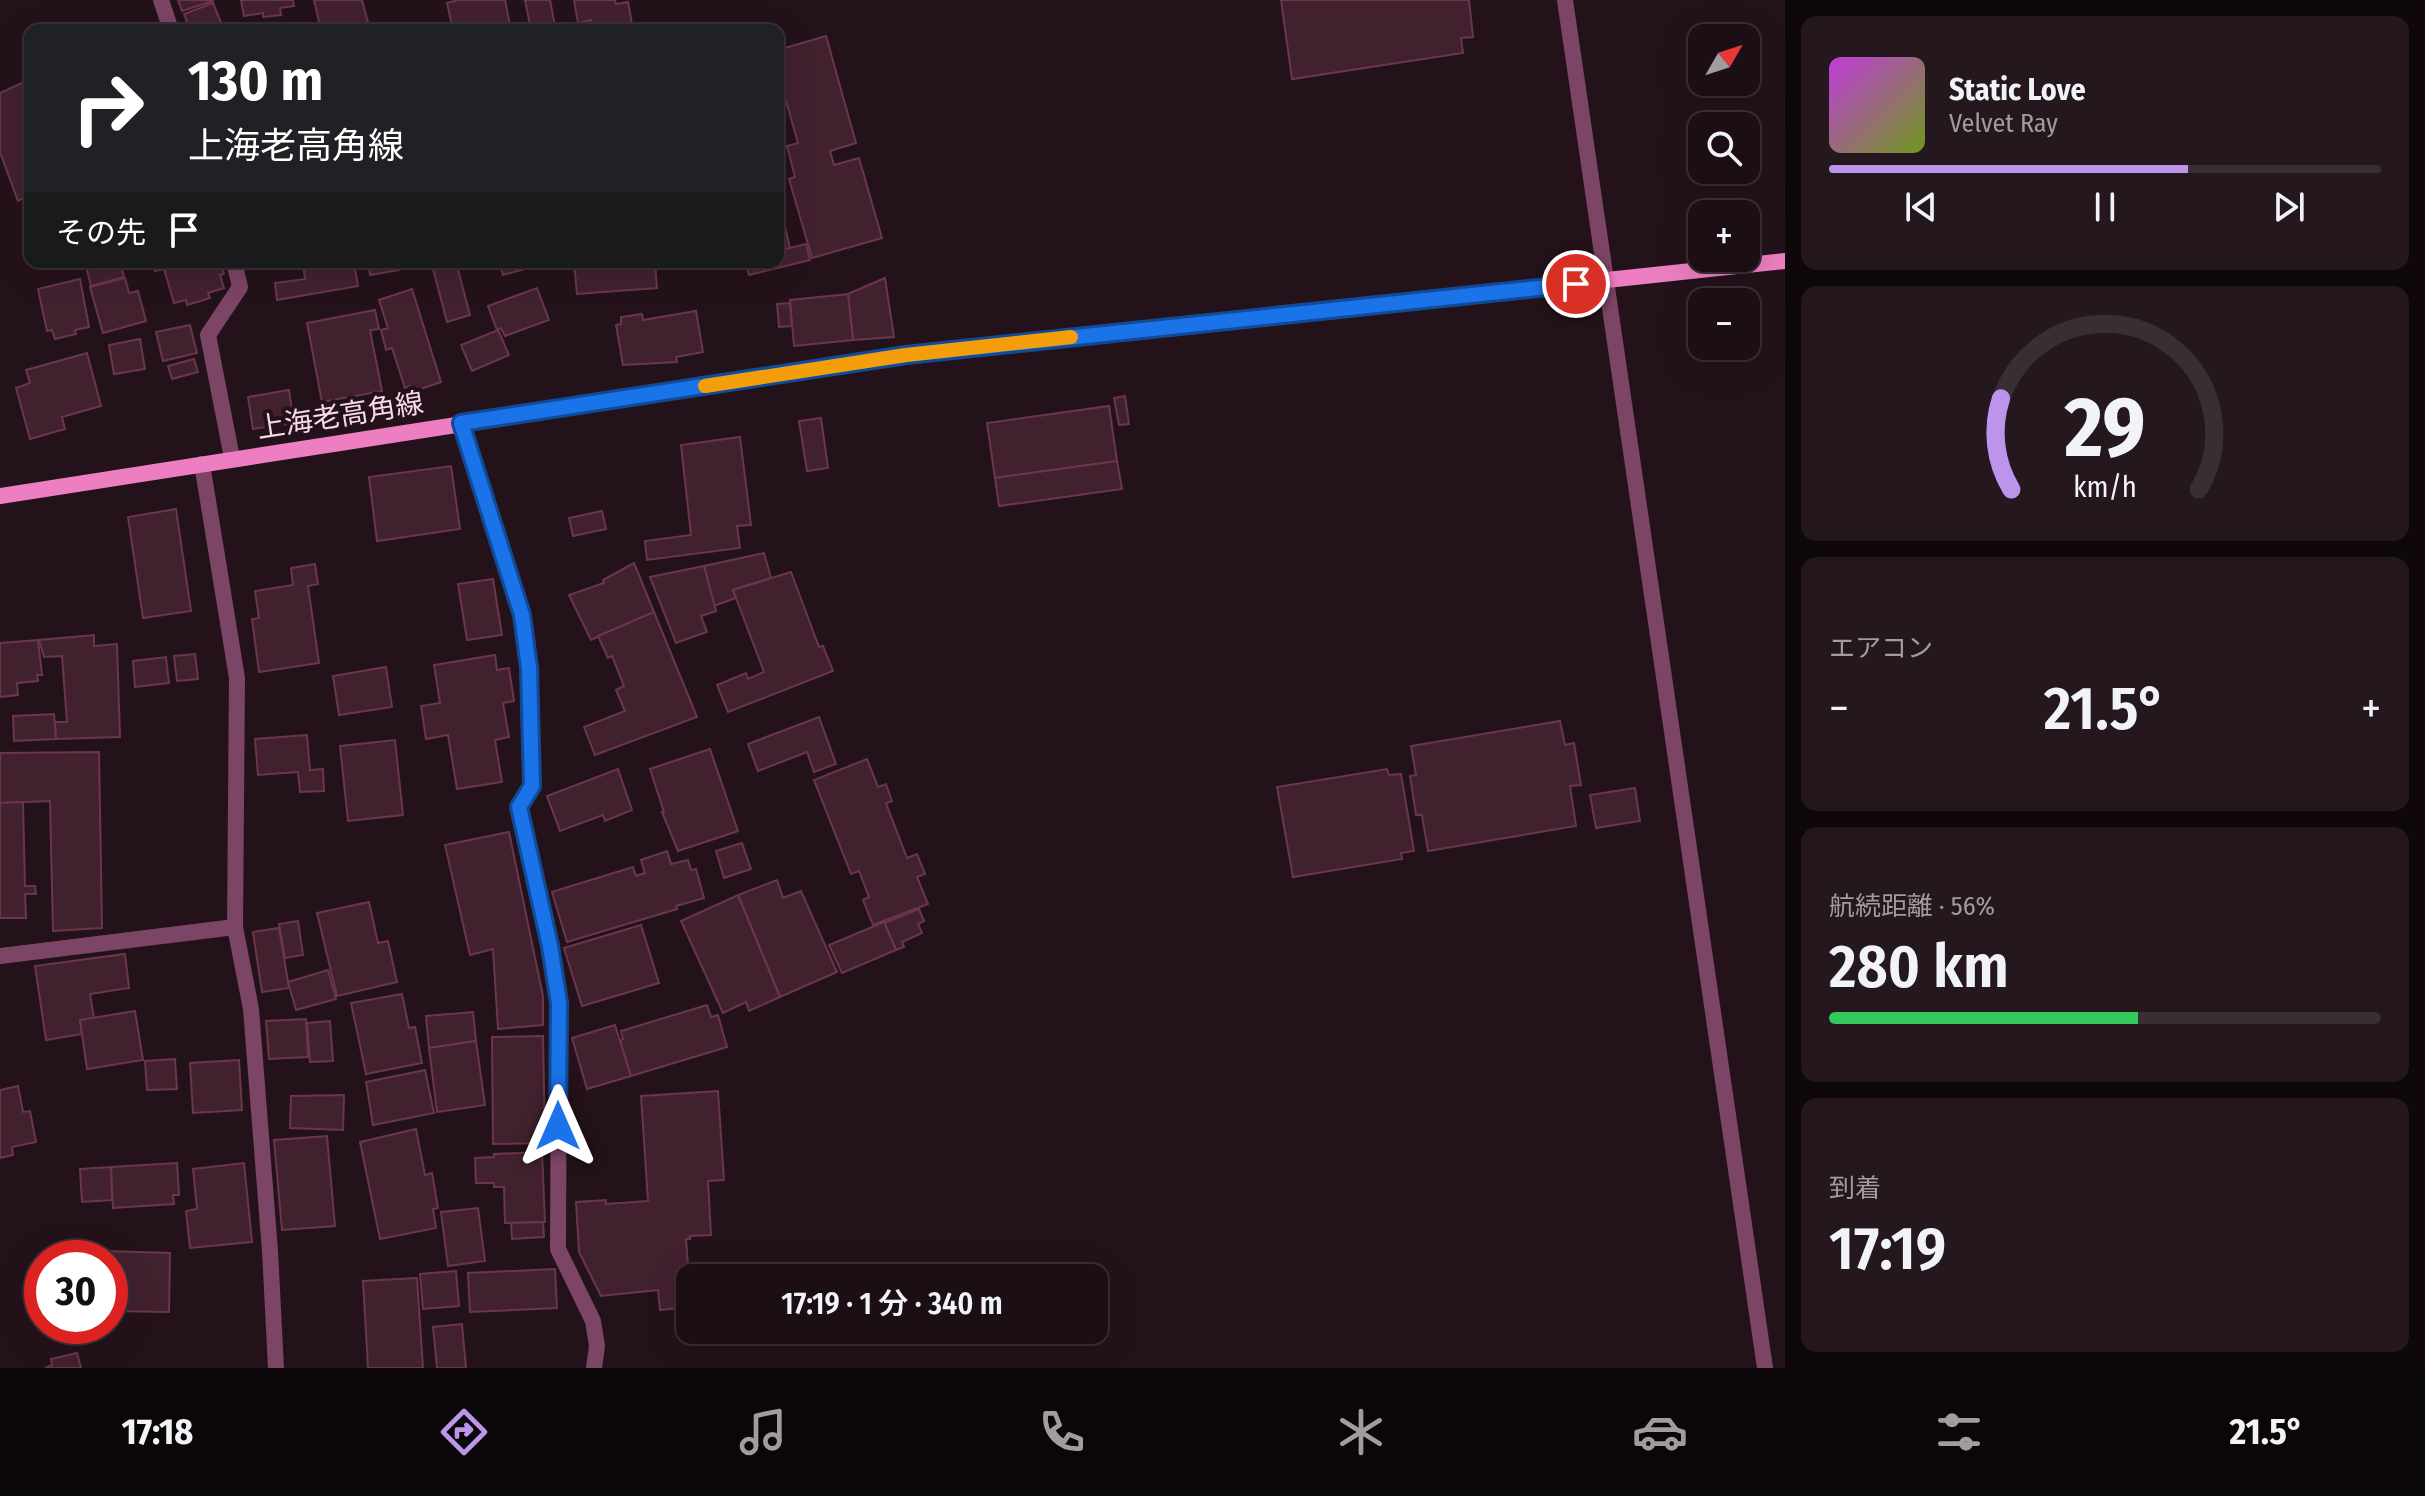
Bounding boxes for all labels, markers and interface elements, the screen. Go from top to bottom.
north arrow [1688,24,1760,96]
map controls [1688,24,1760,360]
text: 130 m [188,48,323,115]
icon: right [56,56,160,160]
text: Static Love [1949,72,2086,108]
text: Velvet Ray [1949,108,2058,139]
button: search [1688,112,1760,184]
text: 上海老高角線 [188,124,404,168]
icon: previous [1899,185,1943,229]
icon: pause [2083,185,2127,229]
icon: next [2267,185,2311,229]
button: + [1688,200,1760,272]
icon: arrive [162,208,206,252]
text: その先 [56,215,146,251]
pin [1542,250,1610,318]
icon: arrive [1554,262,1598,306]
button: − [1688,288,1760,360]
text: 29 [2063,377,2146,477]
street label: 上海老高角線 [255,386,426,445]
text: km/h [2073,470,2137,505]
text: エアコン [1829,633,1933,664]
text: 21.5° [2044,673,2166,745]
text: − [1829,682,1849,735]
text: + [2361,682,2381,735]
text: 航続距離 · 56% [1829,891,1995,922]
text: 280 km [1829,931,2009,1003]
position arrow [516,1084,600,1168]
text: 到着 [1829,1173,1881,1204]
text: 17:19 [1829,1213,1946,1285]
speed limit sign: 30 [24,1240,128,1344]
text: 17:19 · 1 分 · 340 m [781,1286,1003,1322]
icon: directions [436,1404,492,1460]
icon: music [735,1404,791,1460]
icon: phone [1034,1404,1090,1460]
icon: climate [1333,1404,1389,1460]
icon: car [1632,1404,1688,1460]
icon: filters [1931,1404,1987,1460]
text: 17:18 [121,1410,193,1454]
text: 21.5° [2229,1410,2303,1454]

